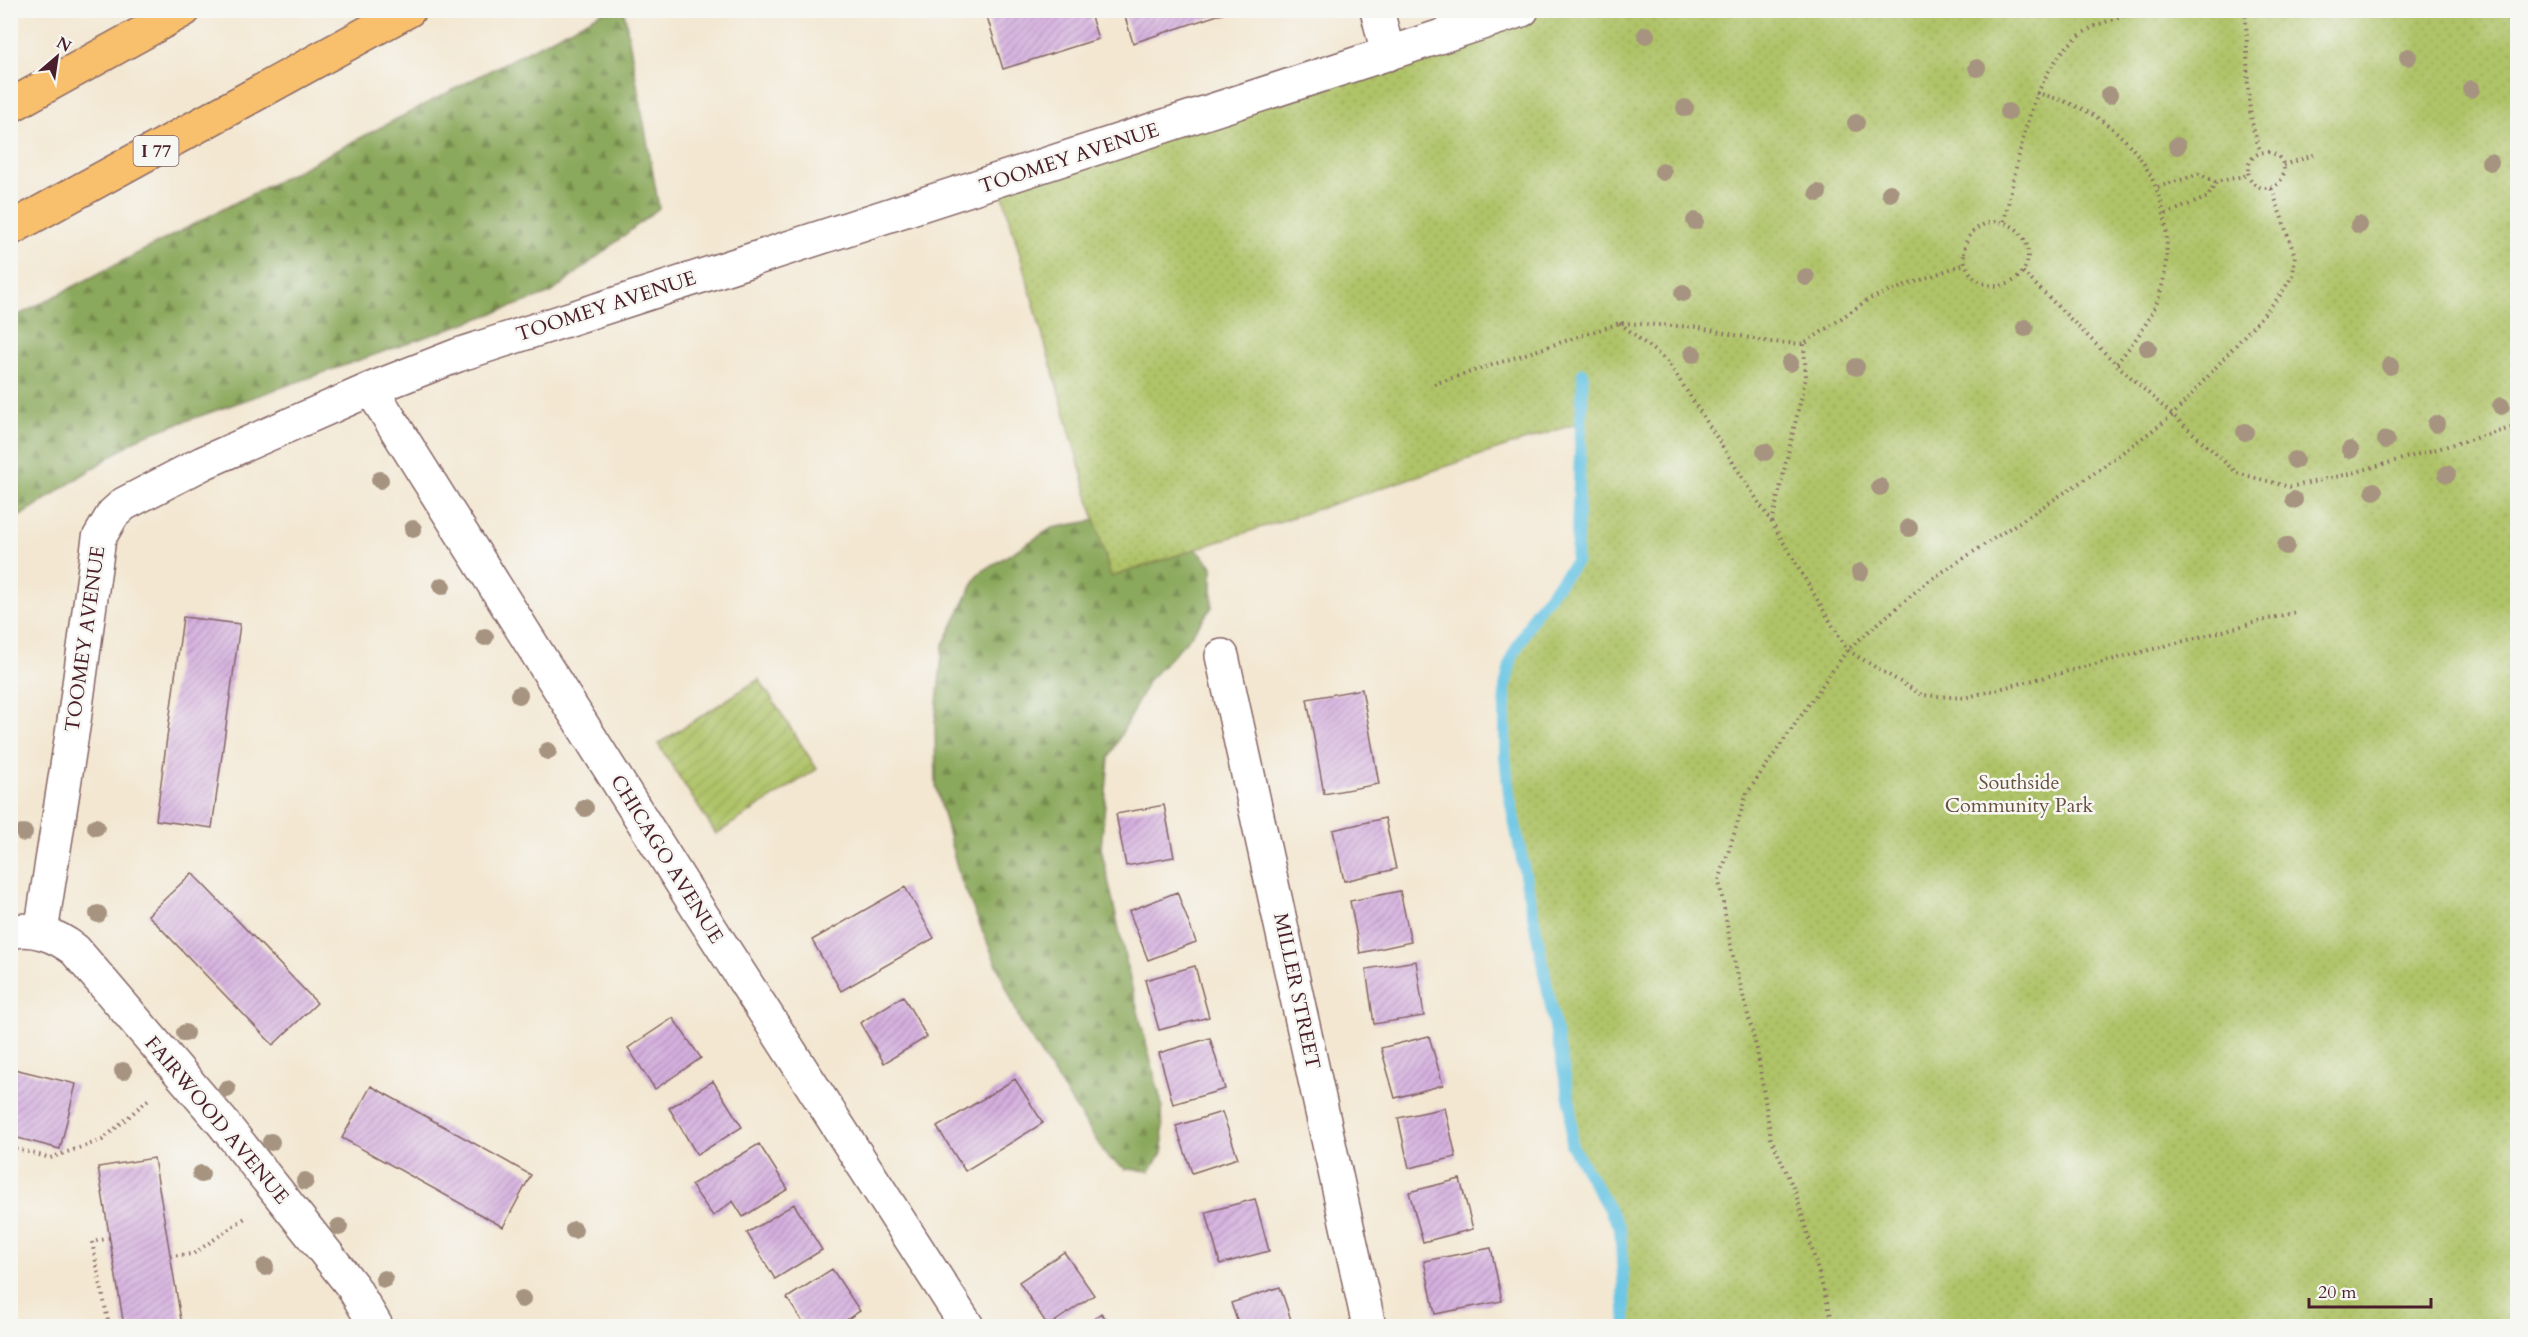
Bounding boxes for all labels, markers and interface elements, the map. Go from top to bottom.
north arrow [27,27,87,87]
text: N [52,32,75,58]
street label: TOOMEY AVENUE [976,116,1162,200]
road number: I 77 [134,136,178,166]
street label: TOOMEY AVENUE [513,264,699,348]
street label: TOOMEY AVENUE [59,544,111,734]
park label: Southside Community Park [1945,769,2094,819]
street label: CHICAGO AVENUE [604,770,730,948]
street label: MILLER STREET [1267,910,1327,1072]
street label: FAIRWOOD AVENUE [139,1030,295,1210]
scale bar [2309,1271,2430,1309]
text: 20 m [2318,1280,2357,1305]

